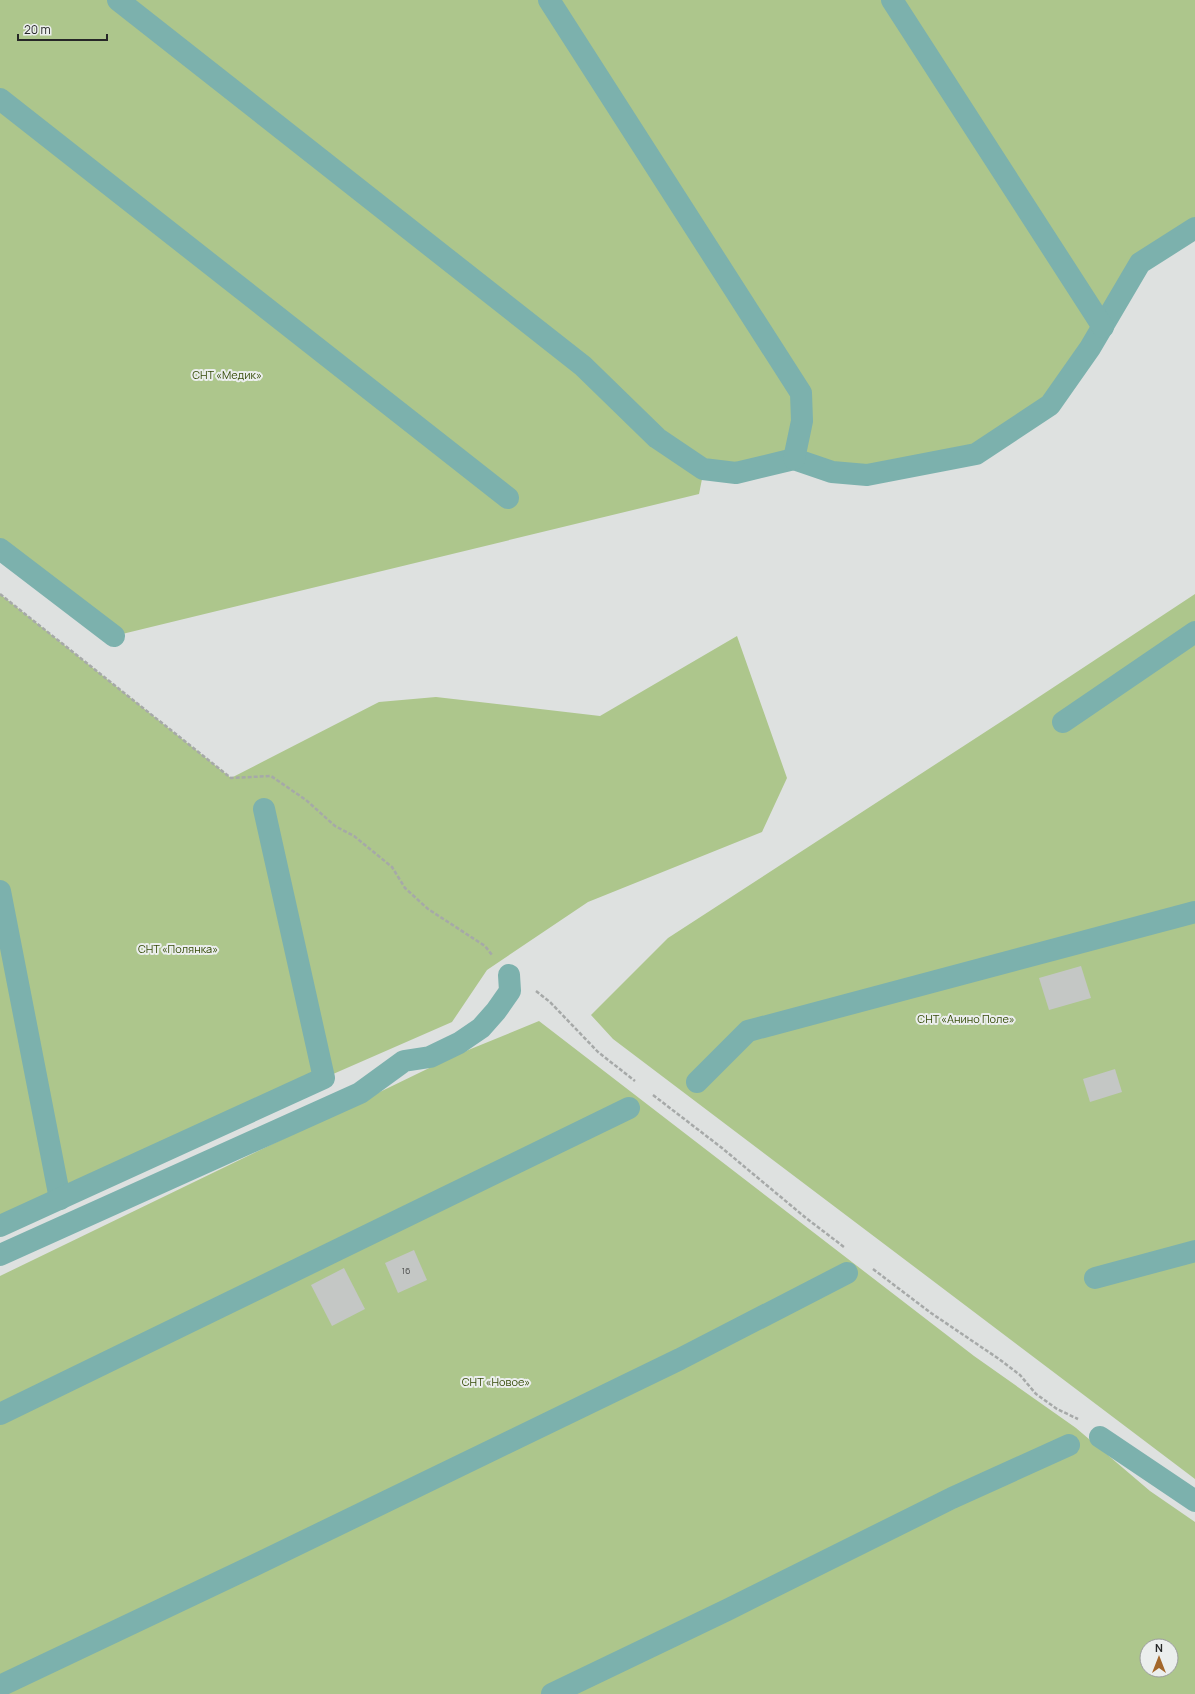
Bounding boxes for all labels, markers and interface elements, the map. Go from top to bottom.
scale bar [18,16,107,42]
text: 20 m [24,21,51,38]
park label: СНТ «Медик» [192,367,262,382]
park label: СНТ «Полянка» [138,941,218,956]
park label: СНТ «Анино Поле» [917,1011,1015,1026]
house number: 16 [401,1264,411,1277]
park label: СНТ «Новое» [462,1374,530,1389]
north arrow [1139,1638,1179,1678]
text: N [1155,1640,1163,1655]

